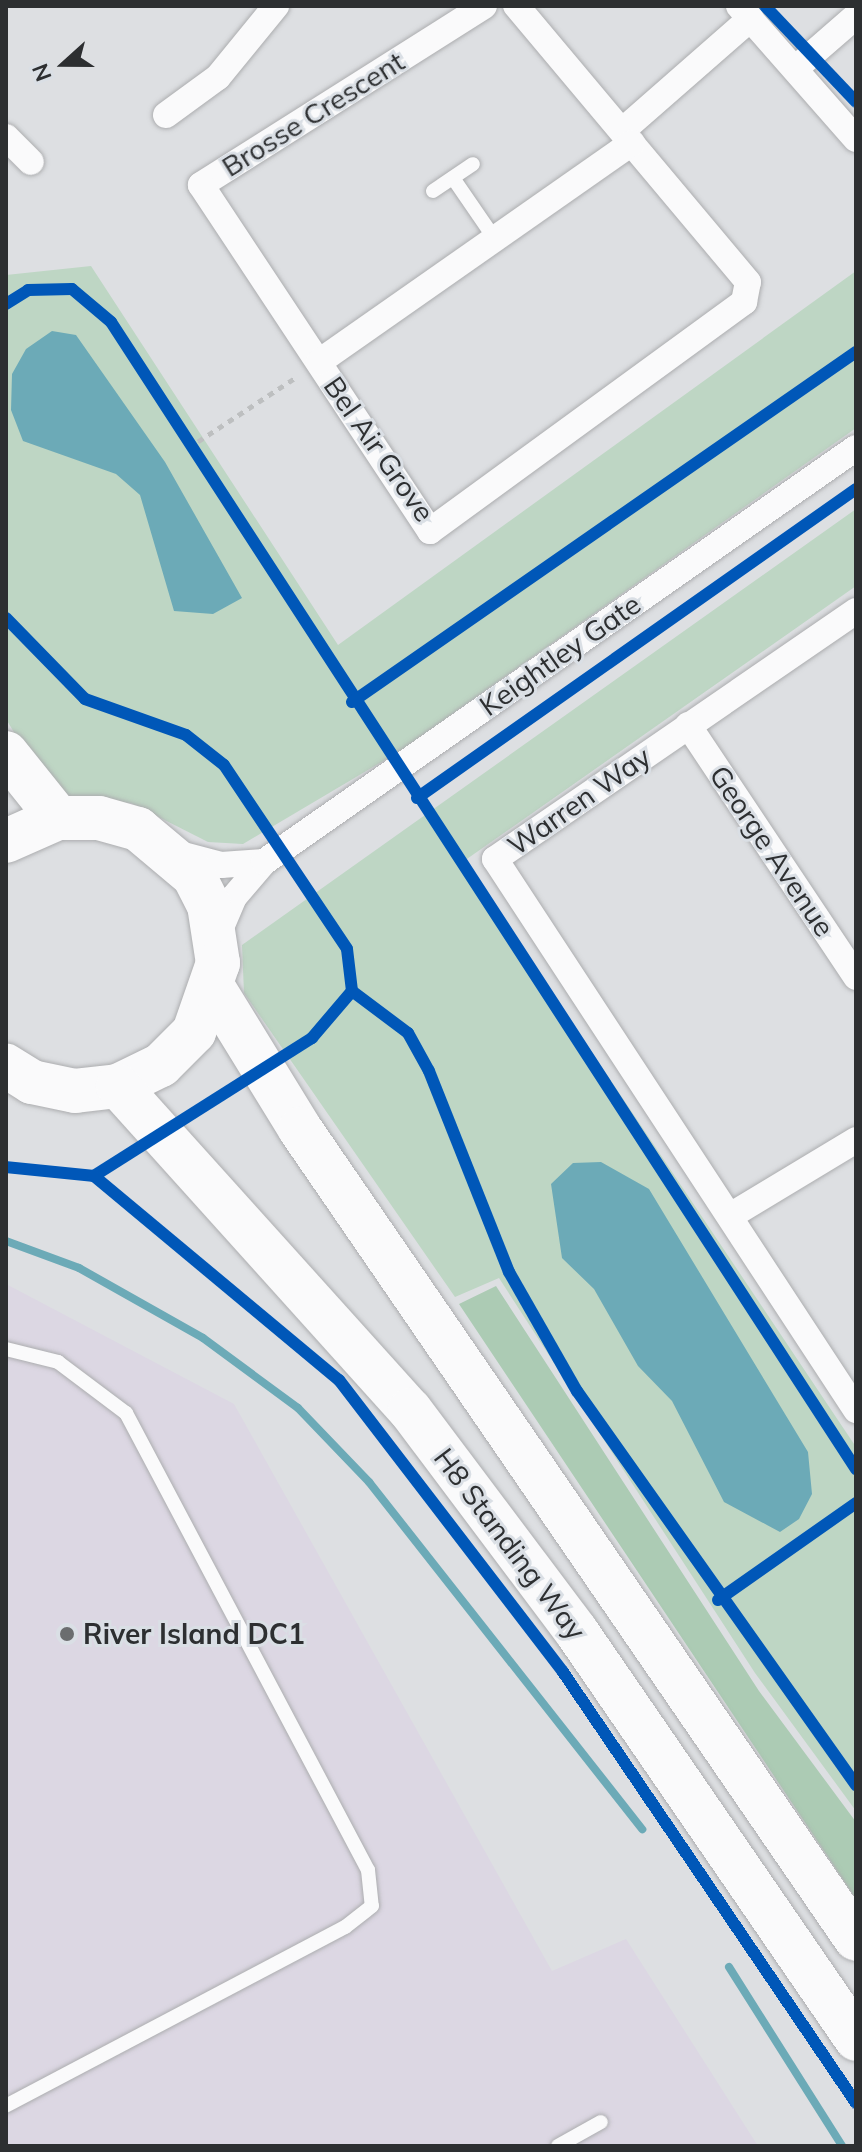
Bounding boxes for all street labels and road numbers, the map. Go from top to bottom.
street label: Brosse Crescent [216,44,410,184]
street label: Bel Air Grove [317,370,441,528]
street label: Keightley Gate [473,587,647,723]
street label: Warren Way [501,739,657,863]
street label: George Avenue [703,759,841,943]
street label: H8 Standing Way [427,1442,593,1646]

